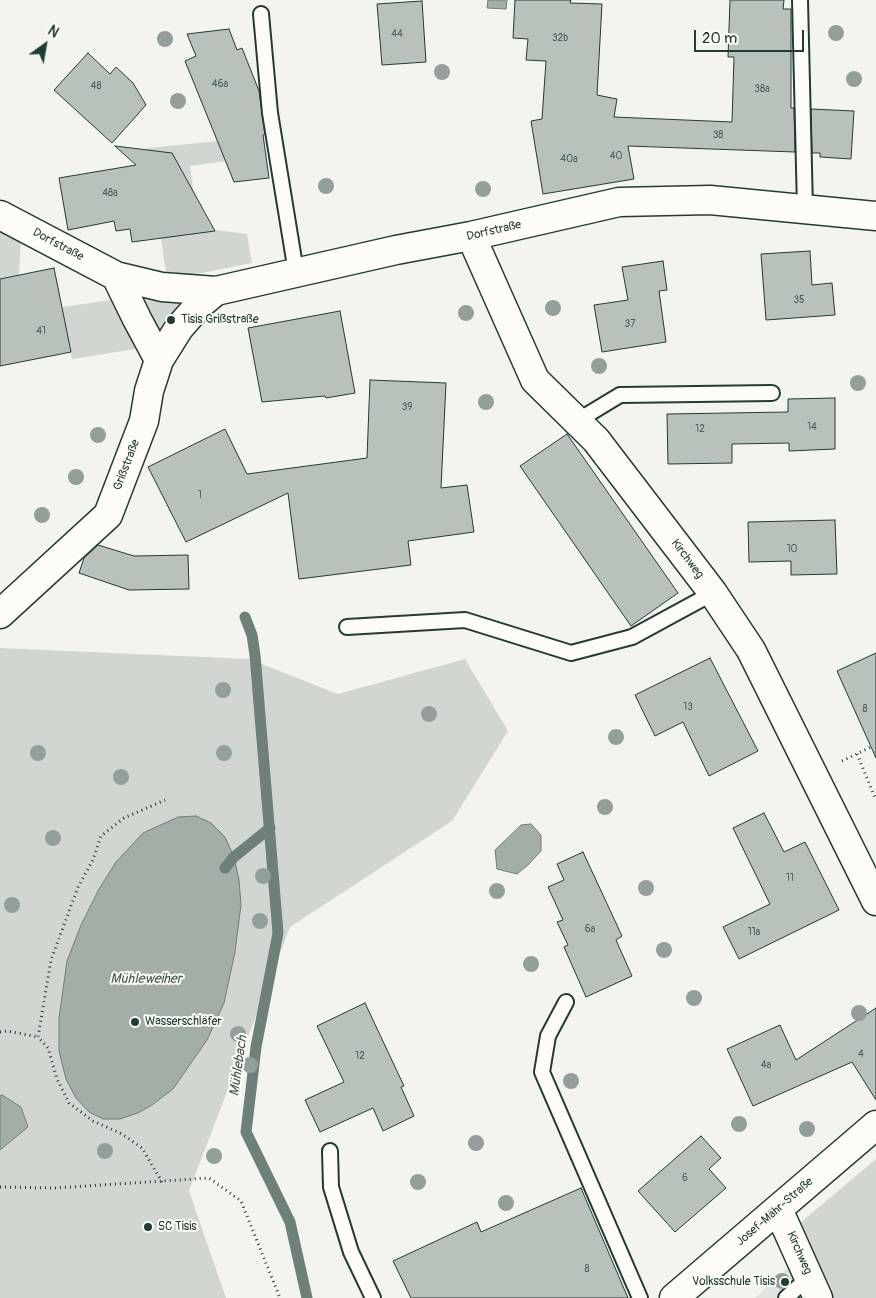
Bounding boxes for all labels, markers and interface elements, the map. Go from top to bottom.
north arrow [20,20,70,70]
scale bar [696,20,806,52]
text: N [45,22,62,42]
house number: 44 [391,28,403,40]
text: 20 m [702,29,737,48]
house number: 32b [552,32,568,44]
house number: 46a [212,78,228,90]
house number: 48 [91,80,101,92]
house number: 38a [754,83,770,95]
house number: 38 [713,129,723,141]
house number: 40 [610,150,622,162]
house number: 40a [560,153,578,165]
house number: 48a [102,187,118,199]
street label: Dorfstraße [465,218,523,244]
street label: Dorfstraße [30,226,86,264]
house number: 35 [794,294,804,306]
place label: Tisis Grißstraße [181,313,259,327]
marker: Tisis Grißstraße [165,314,177,326]
house number: 37 [625,318,635,330]
house number: 41 [36,325,46,337]
house number: 39 [402,401,412,413]
house number: 14 [807,421,817,433]
house number: 12 [695,423,705,435]
street label: Grißstraße [111,437,143,493]
house number: 1 [198,489,202,501]
street label: Kirchweg [668,537,706,581]
house number: 10 [787,543,797,555]
house number: 13 [683,701,693,713]
house number: 8 [862,703,868,715]
house number: 11 [786,872,794,884]
house number: 6a [585,923,595,935]
house number: 11a [748,926,760,938]
water label: Mühleweiher [110,971,182,987]
place label: Wasserschläfer [145,1015,222,1029]
marker: Wasserschläfer [129,1016,141,1028]
water label: Mühlebach [226,1035,252,1097]
house number: 4 [858,1048,864,1060]
house number: 12 [355,1050,365,1062]
house number: 4a [761,1059,771,1071]
house number: 6 [682,1172,688,1184]
street label: Josef-Mähr-Straße [734,1175,816,1249]
place label: SC Tisis [158,1220,197,1234]
marker: SC Tisis [142,1221,154,1233]
street label: Kirchweg [783,1229,815,1277]
house number: 8 [584,1263,590,1275]
place label: Volksschule Tisis [692,1275,775,1289]
marker: Volksschule Tisis [779,1276,791,1288]

